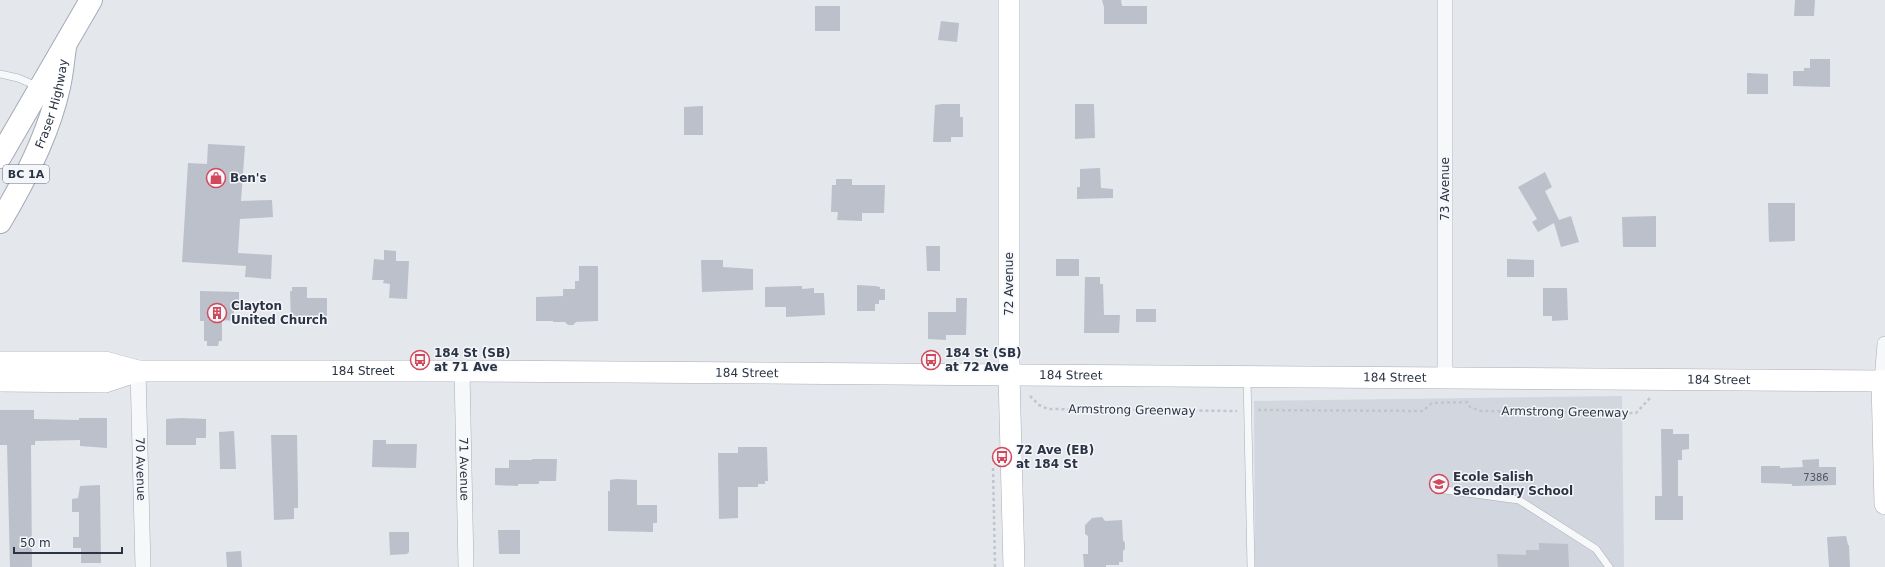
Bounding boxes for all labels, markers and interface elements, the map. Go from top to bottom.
street label: Fraser Highway [32,58,70,151]
street label: 73 Avenue [1438,157,1452,221]
road number: BC 1A [3,165,49,183]
shop icon: Ben's [205,167,227,189]
place label: Ben's [230,171,267,185]
street label: 72 Avenue [1002,252,1016,316]
place label: Clayton United Church [231,299,328,327]
building icon: Clayton United Church [206,302,228,324]
place label: 184 St (SB) at 71 Ave [434,346,511,374]
place label: 184 St (SB) at 72 Ave [945,346,1022,374]
bus stop icon: 184 St (SB) at 71 Ave [409,349,431,371]
bus stop icon: 184 St (SB) at 72 Ave [920,349,942,371]
street label: 184 Street [331,364,395,378]
street label: 184 Street [715,366,779,380]
street label: 184 Street [1039,368,1103,383]
street label: 184 Street [1363,370,1427,385]
street label: 184 Street [1687,373,1751,387]
street label: Armstrong Greenway [1068,402,1196,418]
street label: Armstrong Greenway [1501,404,1629,420]
street label: 70 Avenue [133,437,148,501]
street label: 71 Avenue [456,437,472,501]
place label: 72 Ave (EB) at 184 St [1016,443,1094,471]
bus stop icon: 72 Ave (EB) at 184 St [991,446,1013,468]
place label: Ecole Salish Secondary School [1453,470,1573,498]
house number: 7386 [1803,472,1829,483]
school or university icon: Ecole Salish Secondary School [1428,473,1450,495]
scale bar [14,529,122,555]
text: 50 m [20,536,51,550]

